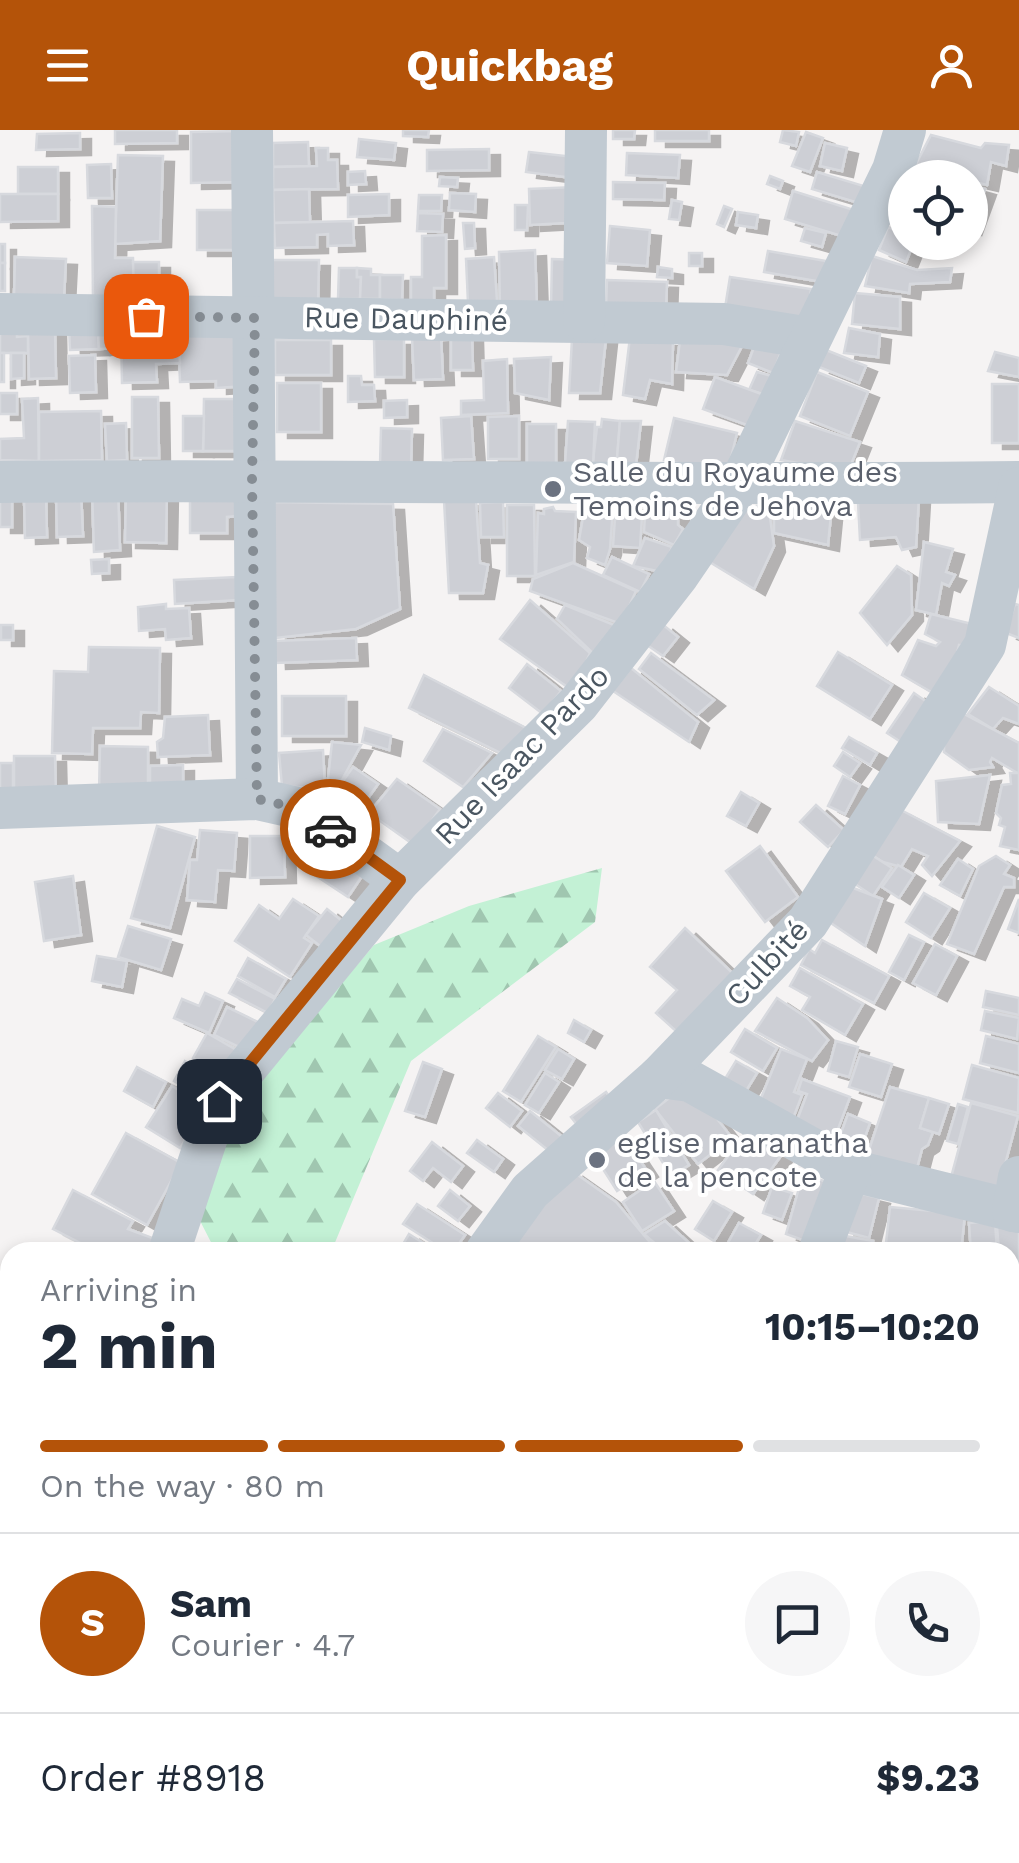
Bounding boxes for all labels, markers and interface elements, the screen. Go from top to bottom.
icon: menu [40,38,95,93]
icon: person [924,38,979,93]
text: Quickbag [406,39,613,92]
map controls [888,160,988,260]
button: locate [888,160,988,260]
pin [104,274,189,359]
icon: bag [119,289,174,344]
street label: Rue Dauphiné [304,299,508,338]
place label: Salle du Royaume des Temoins de Jehova [573,454,898,523]
marker: Salle du Royaume des Temoins de Jehova [542,478,564,500]
street label: Rue Isaac Pardo [427,658,616,851]
courier [280,779,380,879]
icon: car [303,802,358,857]
street label: Culbité [718,912,815,1013]
pin [177,1059,262,1144]
icon: home [192,1074,247,1129]
place label: eglise maranatha de la pencote [617,1125,868,1194]
marker: eglise maranatha de la pencote [586,1149,608,1171]
text: Arriving in [40,1271,197,1309]
text: 10:15–10:20 [765,1305,980,1349]
text: 2 min [40,1308,218,1384]
text: On the way · 80 m [40,1467,325,1505]
button: chat [745,1571,850,1676]
button: phone [875,1571,980,1676]
text: Sam [170,1582,252,1626]
text: S [80,1601,105,1645]
text: Courier · 4.7 [170,1626,355,1664]
text: Order #8918 [40,1756,266,1800]
text: $9.23 [876,1756,980,1800]

